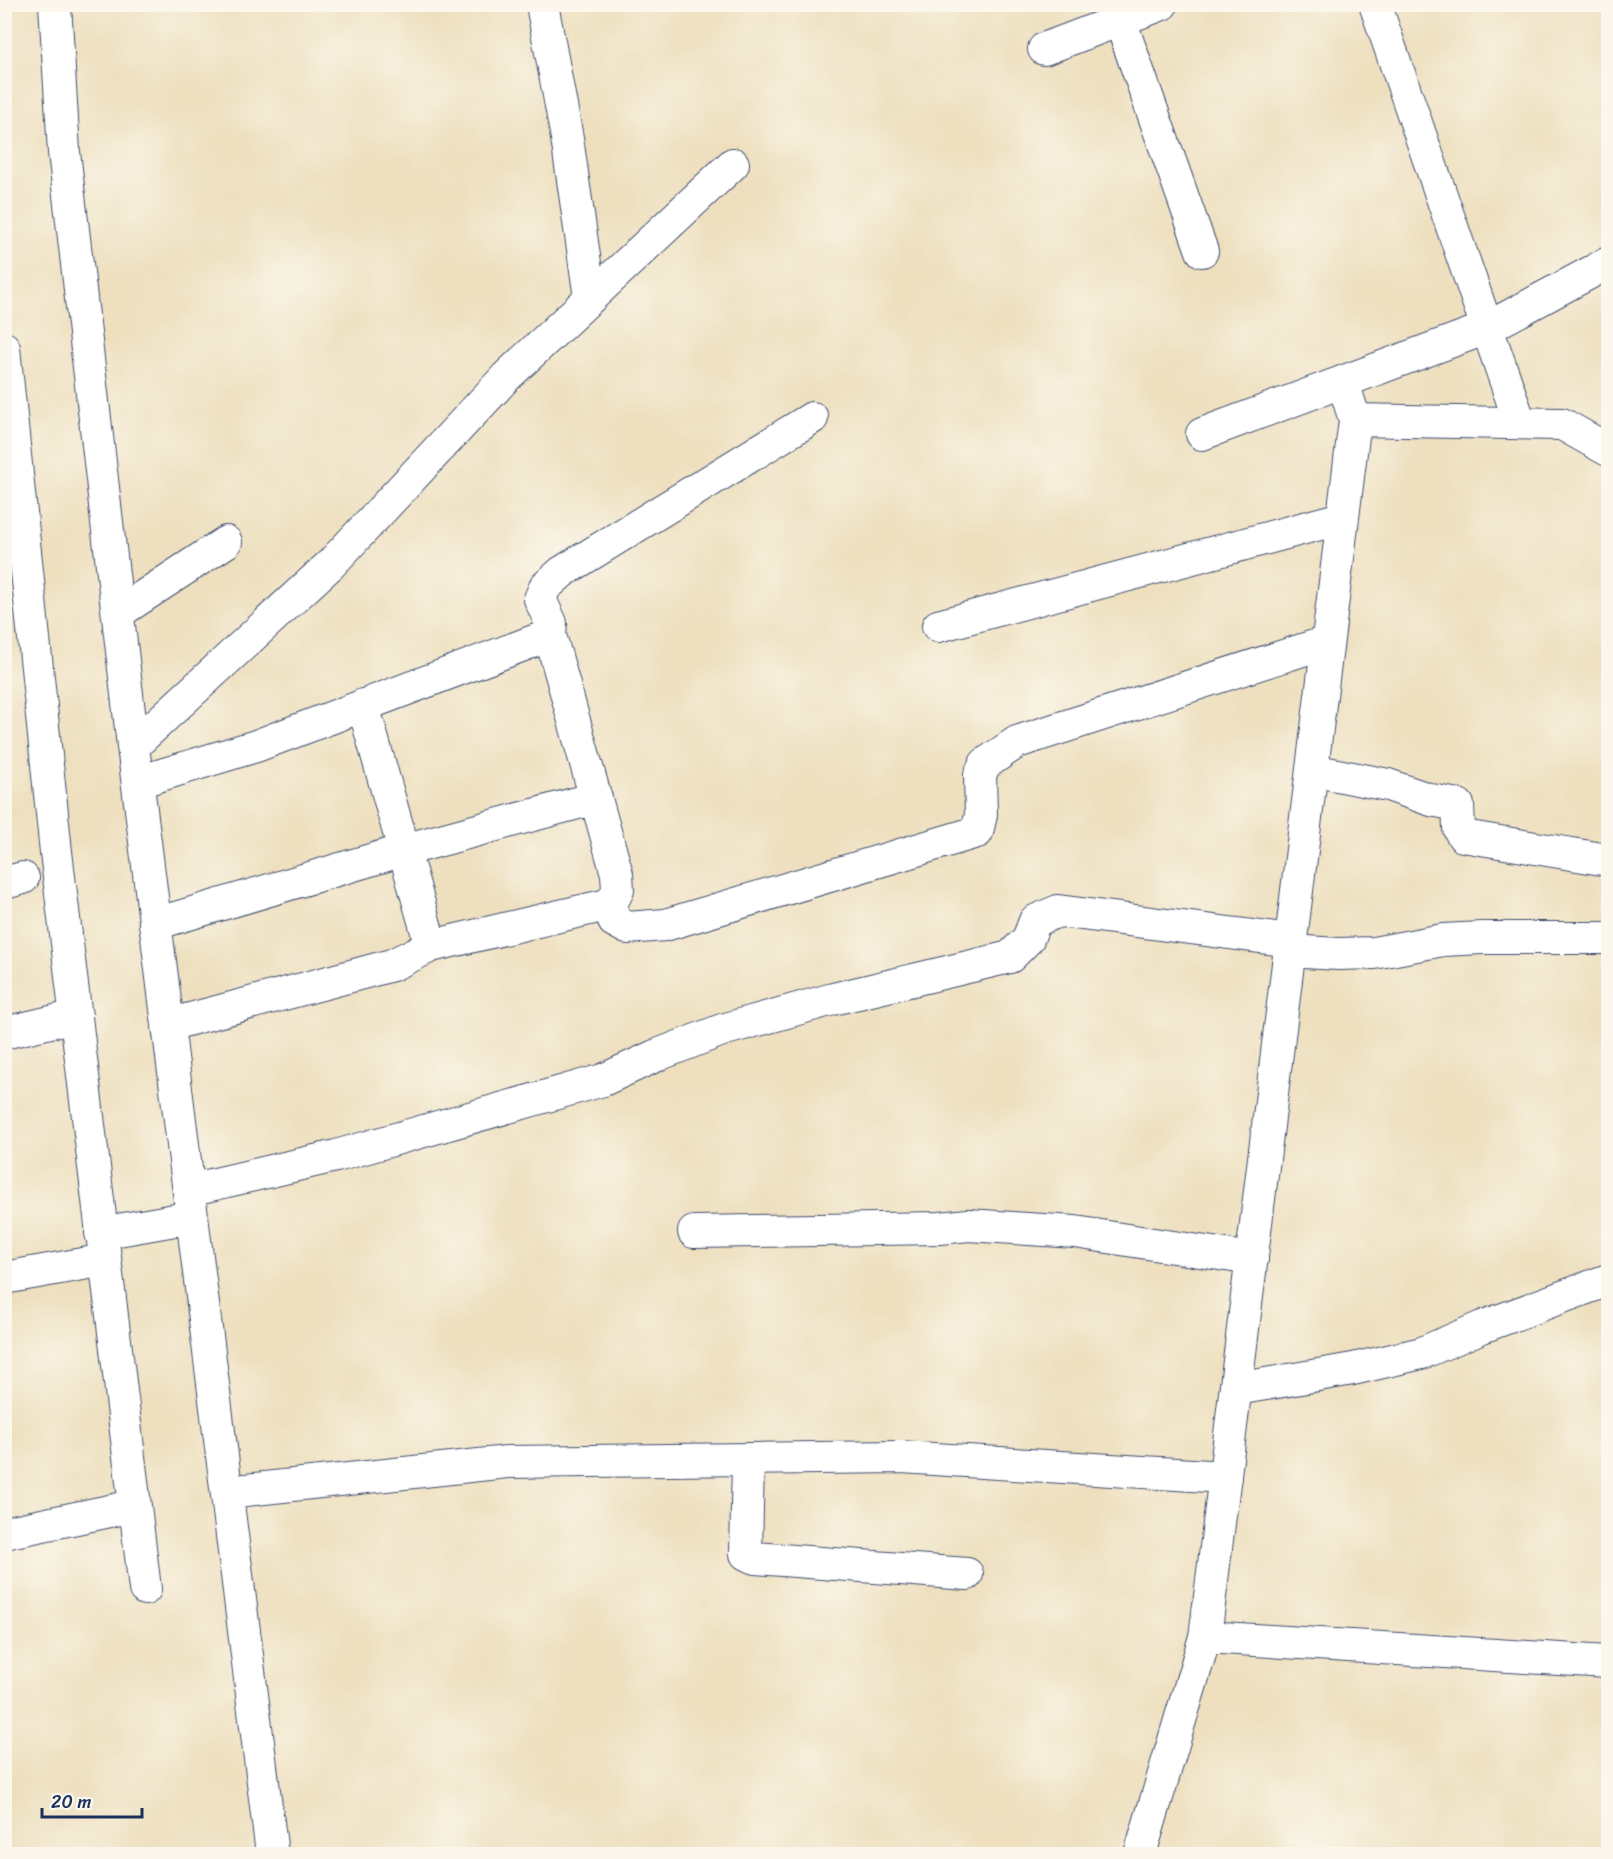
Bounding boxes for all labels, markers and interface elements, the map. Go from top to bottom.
scale bar [42,1781,142,1819]
text: 20 m [51,1786,91,1818]

